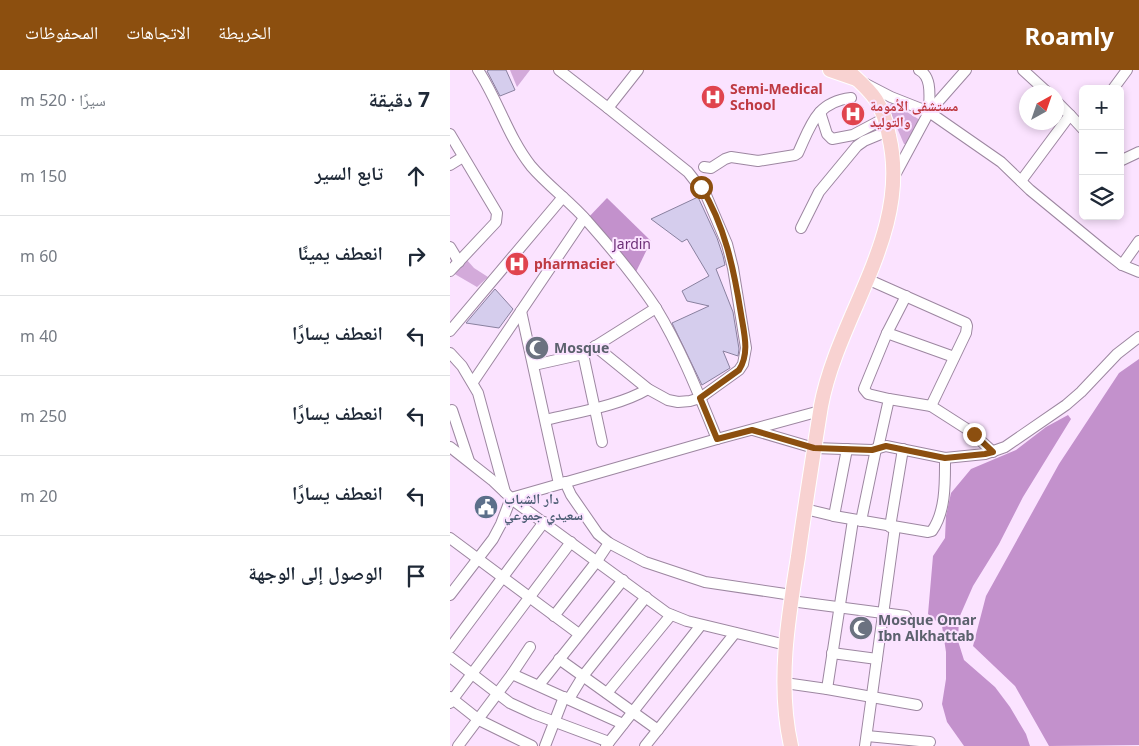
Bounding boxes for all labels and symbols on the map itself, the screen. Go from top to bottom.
place label: Semi-Medical School [730,79,823,114]
hospital icon: Semi-Medical School [700,84,726,110]
north arrow [1019,85,1064,130]
place label: مستشفى الأمومة والتوليد [870,96,958,131]
hospital icon: مستشفى الأمومة والتوليد [840,101,866,127]
route start [690,176,713,199]
park label: Jardin [611,234,651,253]
hospital icon: pharmacier [504,251,530,277]
place label: pharmacier [534,254,615,273]
mosque icon: Mosque [524,335,550,361]
place label: Mosque [554,338,609,357]
route end [963,423,986,446]
place label: دار الشباب سعيدي جموعي [504,489,583,526]
public building icon: دار الشباب سعيدي جموعي [473,494,499,520]
place label: Mosque Omar Ibn Alkhattab [878,610,977,645]
mosque icon: Mosque Omar Ibn Alkhattab [848,615,874,641]

